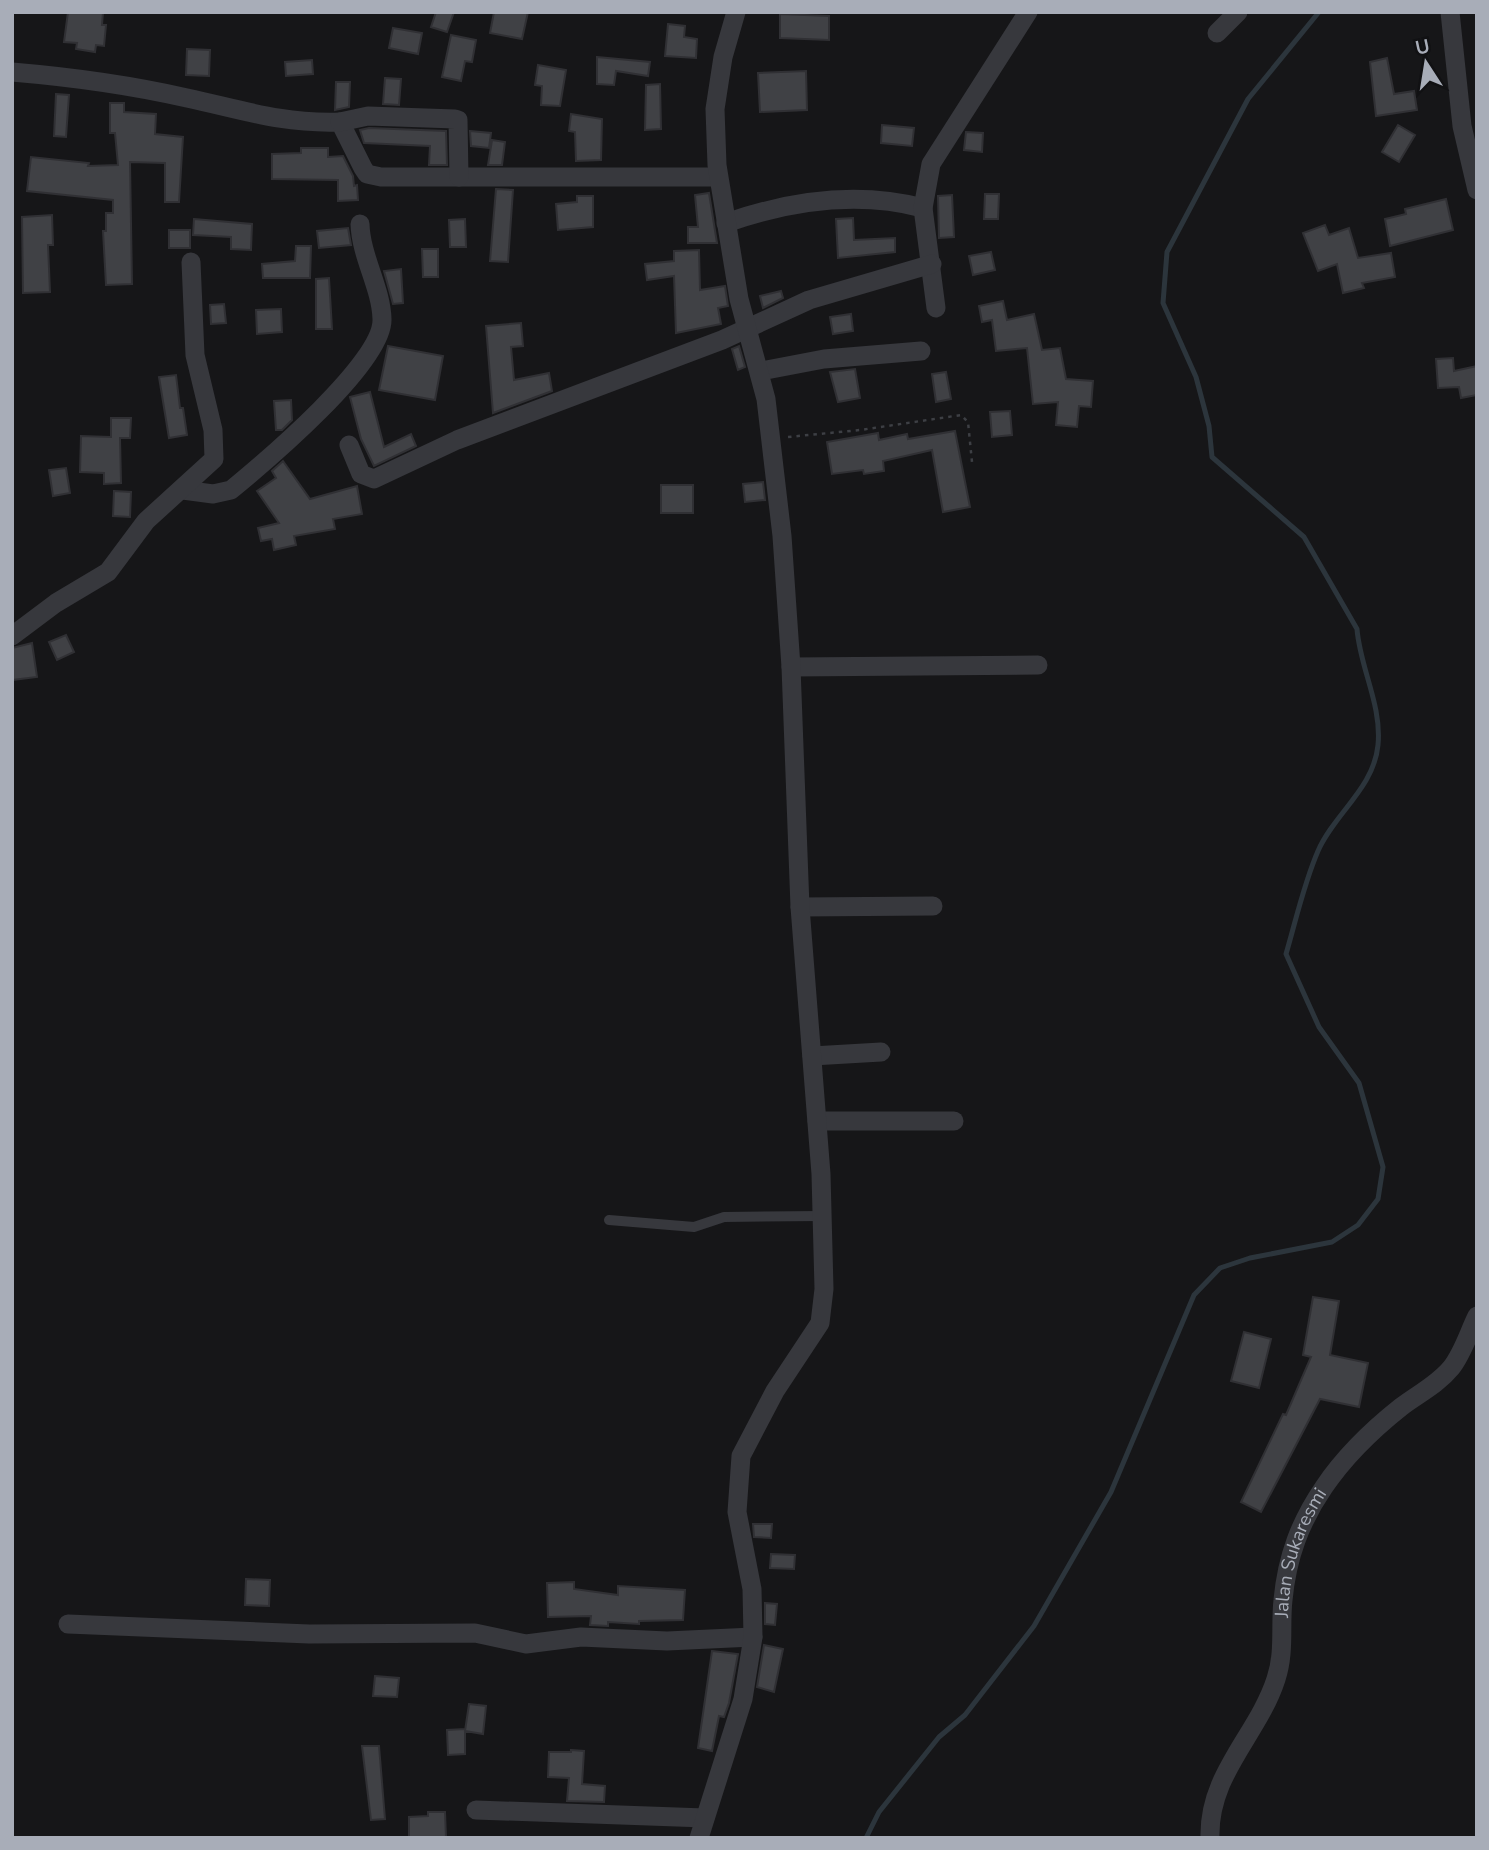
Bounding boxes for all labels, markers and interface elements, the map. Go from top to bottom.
north arrow [1391,28,1461,98]
text: U [1413,33,1432,62]
street label: Jalan Sukaresmi [1269,1483,1333,1619]

